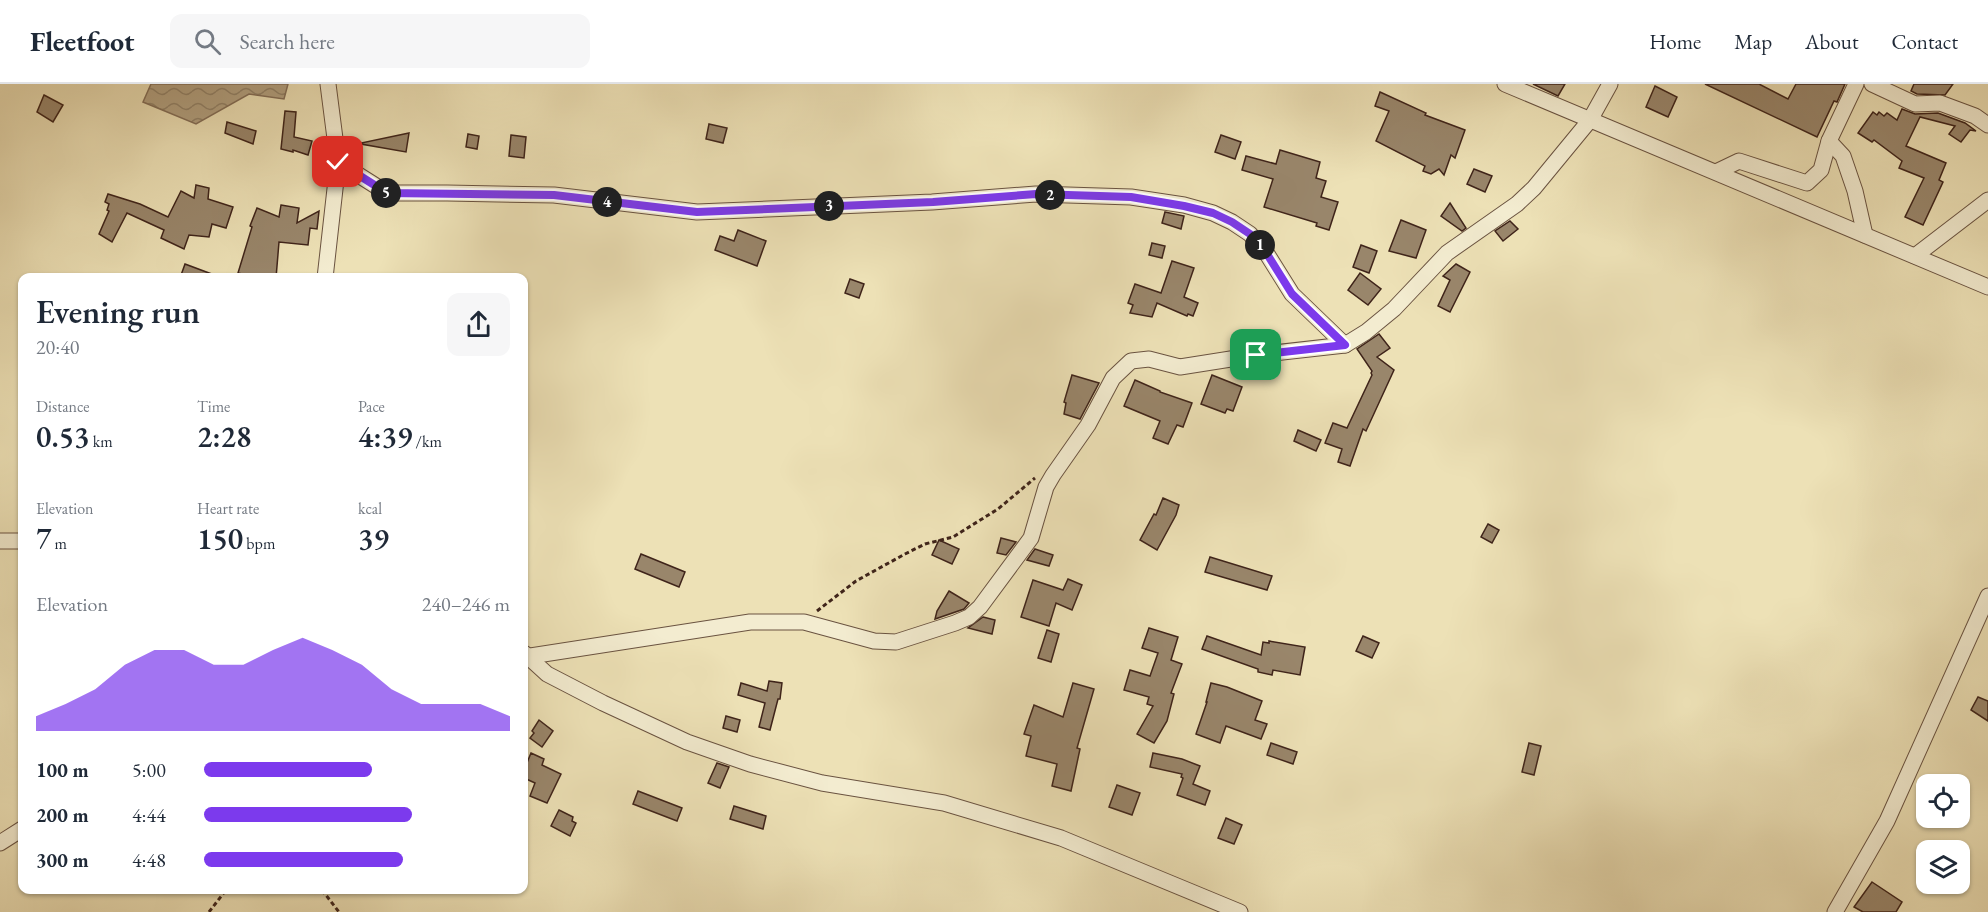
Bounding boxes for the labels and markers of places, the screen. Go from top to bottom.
pin [312,136,363,187]
pin: 5 [371,178,401,208]
pin: 2 [1035,180,1065,210]
pin: 4 [592,187,622,217]
pin: 3 [814,191,844,221]
pin: 1 [1245,230,1275,260]
pin [1230,329,1281,380]

